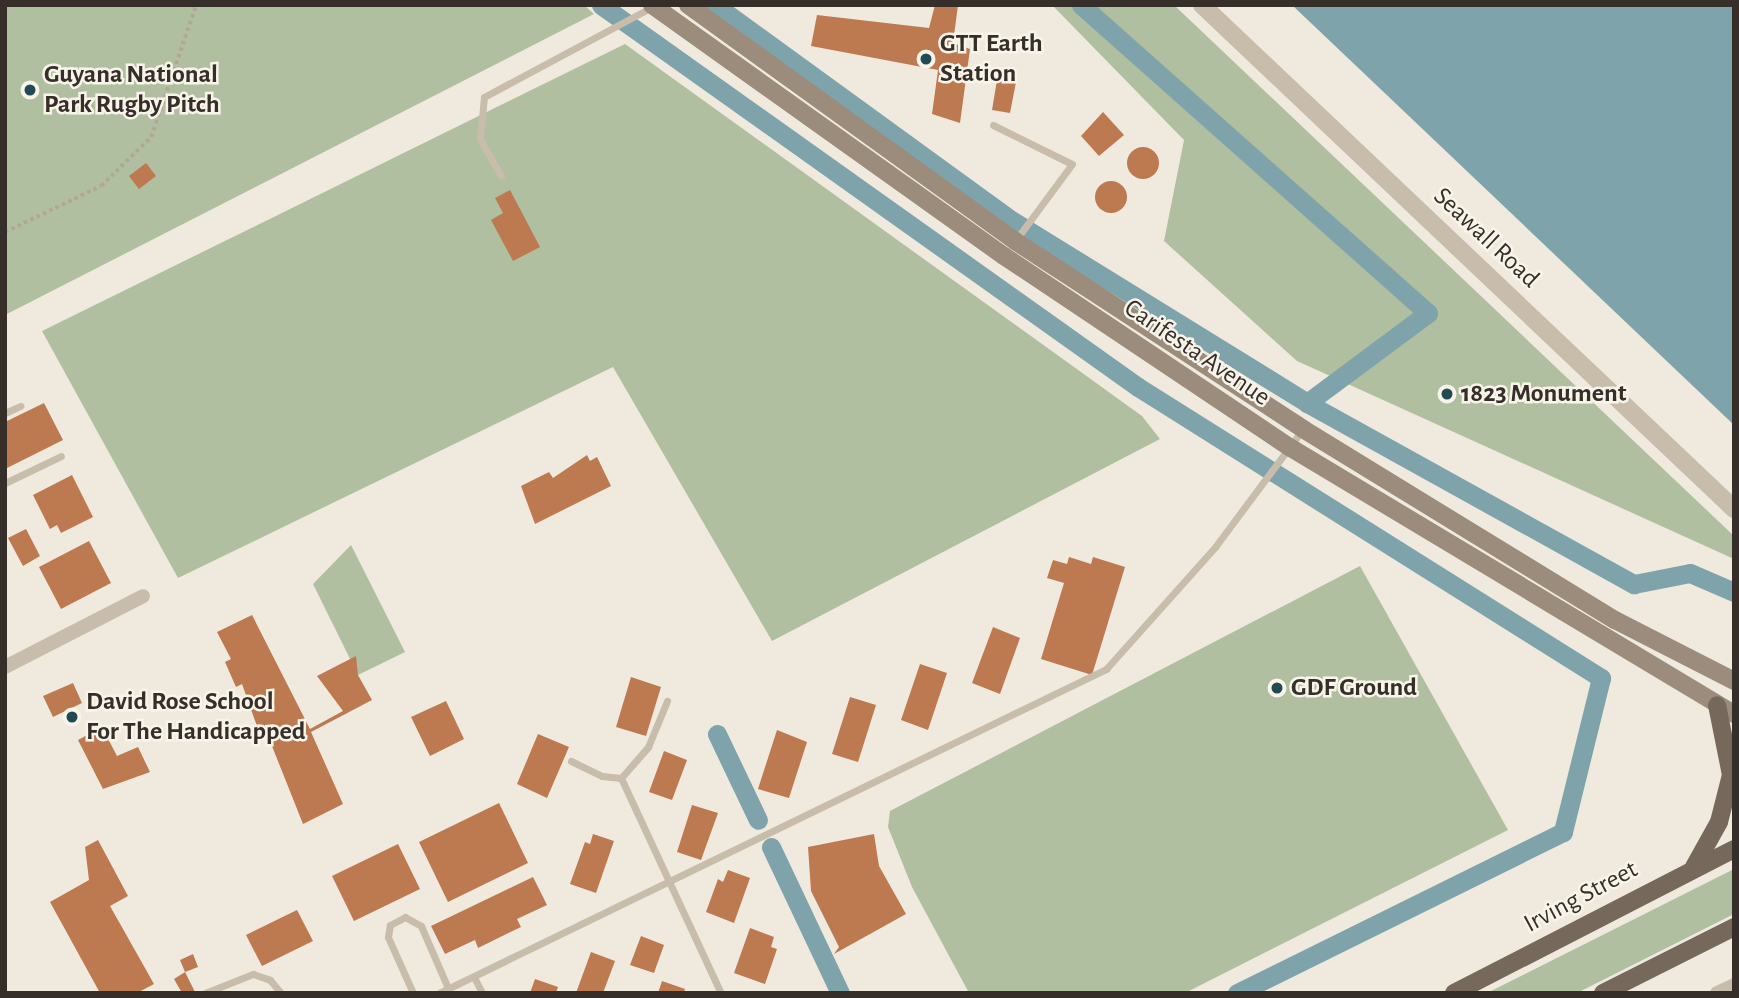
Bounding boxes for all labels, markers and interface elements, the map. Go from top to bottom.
place label: GTT Earth Station [940,28,1043,90]
marker: GTT Earth Station [918,51,934,67]
place label: Guyana National Park Rugby Pitch [44,59,220,120]
marker: Guyana National Park Rugby Pitch [22,82,38,98]
street label: Seawall Road [1427,181,1545,295]
street label: Carifesta Avenue [1118,293,1276,413]
place label: 1823 Monument [1461,378,1627,410]
marker: 1823 Monument [1439,386,1455,402]
place label: GDF Ground [1291,672,1417,704]
marker: GDF Ground [1269,680,1285,696]
place label: David Rose School For The Handicapped [86,686,305,748]
marker: David Rose School For The Handicapped [64,709,80,725]
street label: Irving Street [1519,854,1643,940]

